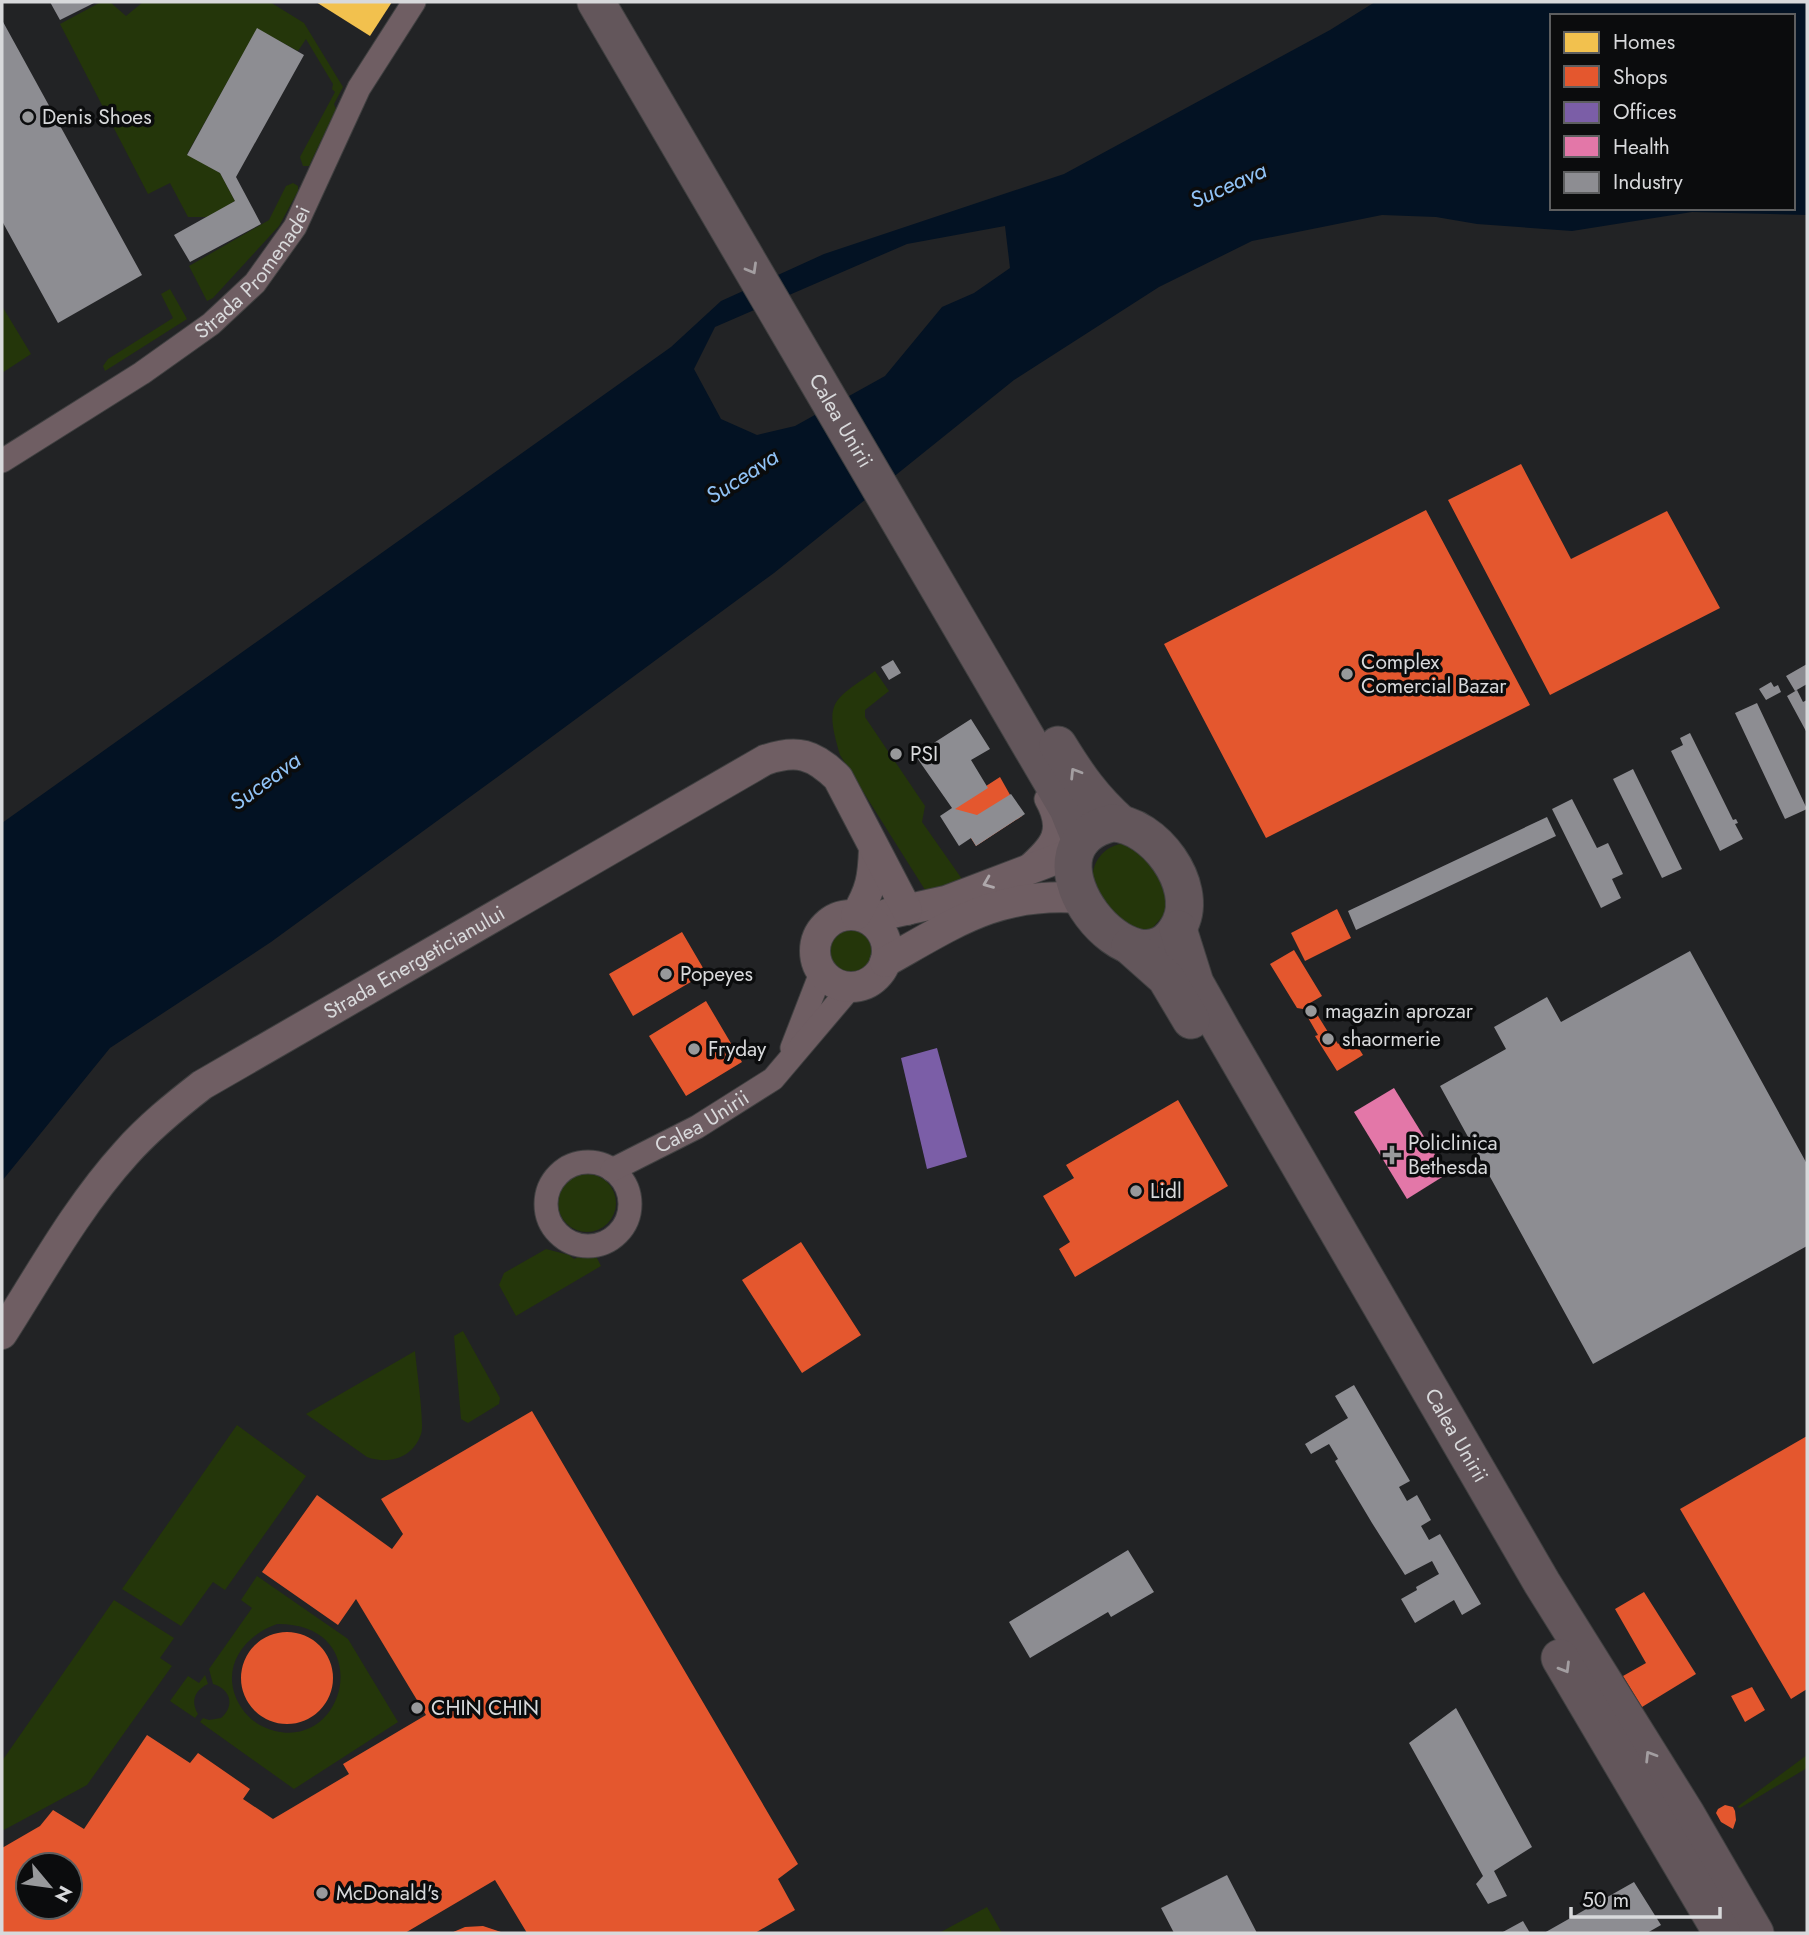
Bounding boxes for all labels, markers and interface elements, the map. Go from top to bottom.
legend [1550,14,1795,210]
text: Homes [1613,27,1675,57]
text: Shops [1613,62,1667,92]
text: Offices [1613,97,1676,127]
place label: Denis Shoes [42,102,152,132]
marker: Denis Shoes [20,109,36,125]
text: Health [1613,132,1670,162]
water label: Suceava [1184,153,1272,217]
text: Industry [1613,167,1684,197]
street label: Strada Promenadei [188,201,318,346]
one-way arrow [744,261,757,274]
street label: Calea Unirii [802,368,880,473]
water label: Suceava [699,439,786,512]
place label: Complex Comercial Bazar [1361,647,1507,701]
marker: Complex Comercial Bazar [1339,666,1355,682]
place label: PSI [910,739,938,769]
water label: Suceava [222,743,308,819]
marker: PSI [888,746,904,762]
one-way arrow [1070,767,1083,780]
one-way arrow [983,875,995,889]
street label: Strada Energeticianului [318,898,511,1027]
place label: Popeyes [680,959,753,989]
marker: Popeyes [658,966,674,982]
place label: magazin aprozar [1325,996,1474,1026]
marker: magazin aprozar [1303,1003,1319,1019]
place label: shaormerie [1342,1024,1441,1054]
marker: shaormerie [1320,1031,1336,1047]
place label: Fryday [708,1034,767,1064]
marker: Fryday [686,1041,702,1057]
street label: Calea Unirii [650,1083,755,1161]
place label: Policlinica Bethesda [1408,1128,1498,1182]
marker: Policlinica Bethesda [1382,1145,1402,1165]
place label: Lidl [1150,1176,1182,1206]
marker: Lidl [1128,1183,1144,1199]
street label: Calea Unirii [1417,1383,1496,1488]
one-way arrow [1557,1661,1570,1674]
place label: CHIN CHIN [431,1693,539,1723]
marker: CHIN CHIN [409,1700,425,1716]
one-way arrow [1645,1750,1658,1763]
north arrow [14,1851,84,1921]
scale bar [1571,1876,1720,1920]
place label: McDonald's [336,1878,439,1908]
text: N [48,1881,79,1907]
marker: McDonald's [314,1885,330,1901]
text: 50 m [1582,1885,1629,1915]

